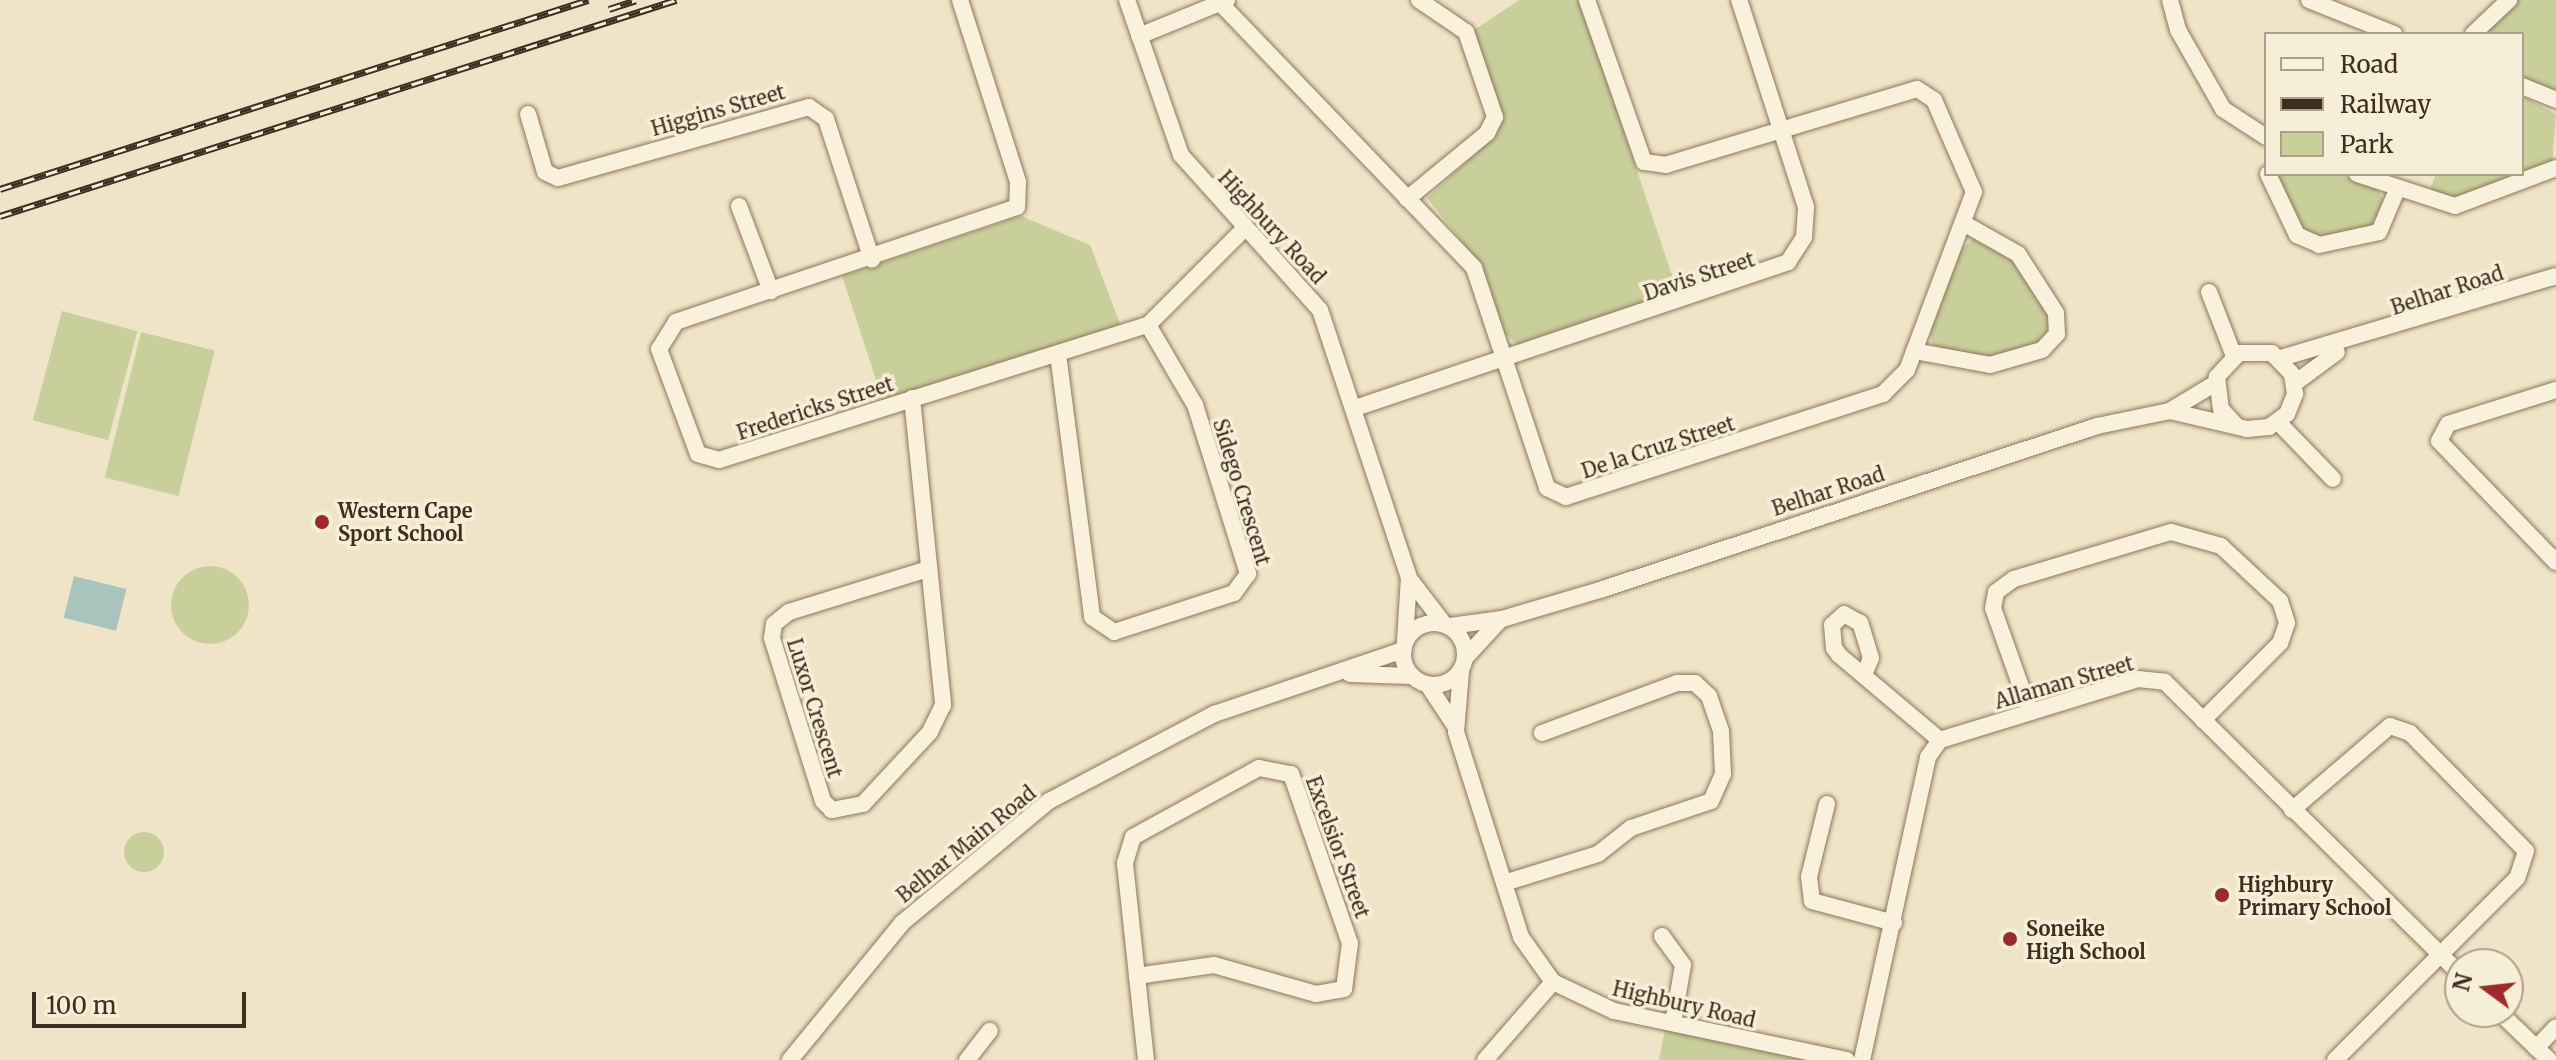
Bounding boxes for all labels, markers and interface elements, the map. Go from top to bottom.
legend [2264,32,2524,176]
text: Road [2340,49,2398,80]
street label: Higgins Street [648,79,788,141]
text: Railway [2340,89,2431,120]
text: Park [2340,129,2393,160]
street label: Highbury Road [1214,166,1330,288]
street label: Davis Street [1641,247,1757,305]
street label: Belhar Road [2388,261,2506,319]
street label: Fredericks Street [734,371,896,445]
street label: De la Cruz Street [1578,411,1738,483]
street label: Sidego Crescent [1208,416,1276,568]
street label: Belhar Road [1769,462,1887,520]
place label: Western Cape Sport School [338,498,473,545]
marker: Western Cape Sport School [313,513,331,531]
street label: Luxor Crescent [782,635,848,781]
street label: Allaman Street [1992,651,2136,713]
street label: Excelsior Street [1301,773,1375,921]
street label: Belhar Main Road [892,781,1040,907]
place label: Highbury Primary School [2238,872,2391,919]
marker: Highbury Primary School [2213,886,2231,904]
place label: Soneike High School [2026,916,2146,963]
marker: Soneike High School [2001,930,2019,948]
north arrow [2444,948,2524,1028]
text: N [2447,970,2479,994]
scale bar [36,976,250,1026]
street label: Highbury Road [1610,976,1758,1032]
text: 100 m [46,990,116,1021]

